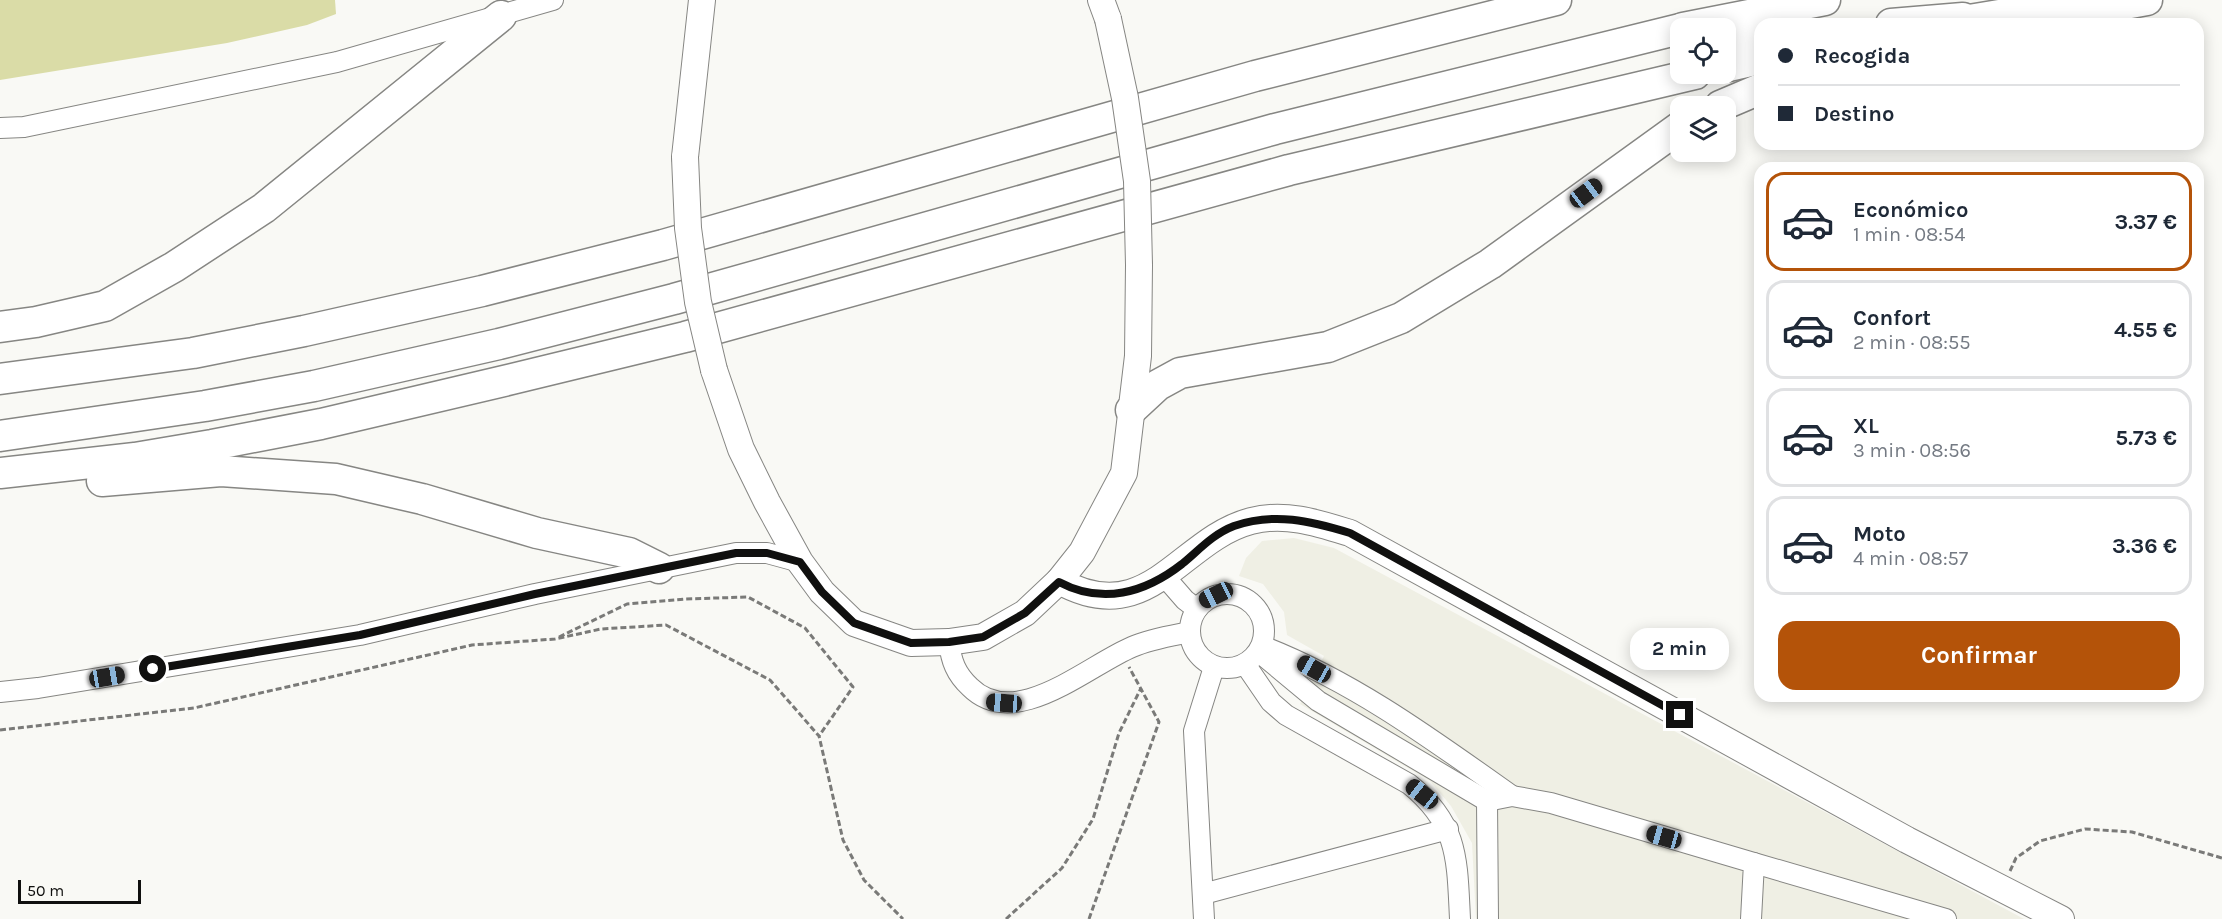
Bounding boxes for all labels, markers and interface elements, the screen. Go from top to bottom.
map controls [1670,18,1736,162]
button: locate [1670,18,1736,84]
text: Recogida [1814,43,1910,69]
button: layers [1670,96,1736,162]
text: Destino [1814,101,1894,127]
car [1566,175,1606,211]
icon: car [1781,195,1835,249]
text: Económico [1853,197,1968,223]
text: 3.37 € [2114,209,2177,235]
text: 1 min · 08:54 [1853,223,1965,246]
icon: car [1781,303,1835,357]
text: Confort [1853,305,1931,331]
text: 4.55 € [2114,317,2177,343]
text: 2 min · 08:55 [1853,331,1971,354]
icon: car [1781,411,1835,465]
text: XL [1853,413,1879,439]
text: 5.73 € [2115,425,2177,451]
text: 3 min · 08:56 [1853,439,1971,462]
icon: car [1781,519,1835,573]
text: Moto [1853,521,1906,547]
text: 3.36 € [2112,533,2177,559]
text: 4 min · 08:57 [1853,547,1968,570]
car [1196,579,1236,611]
button: Confirmar [1778,621,2180,690]
callout: 2 min [1630,628,1730,670]
text: 2 min [1652,637,1707,660]
car [1294,652,1334,686]
route start [139,655,166,682]
car [88,665,126,689]
car [985,693,1023,713]
route end [1666,701,1693,728]
car [1402,776,1442,812]
car [1644,823,1684,851]
scale bar [18,877,141,904]
text: 50 m [27,881,64,900]

